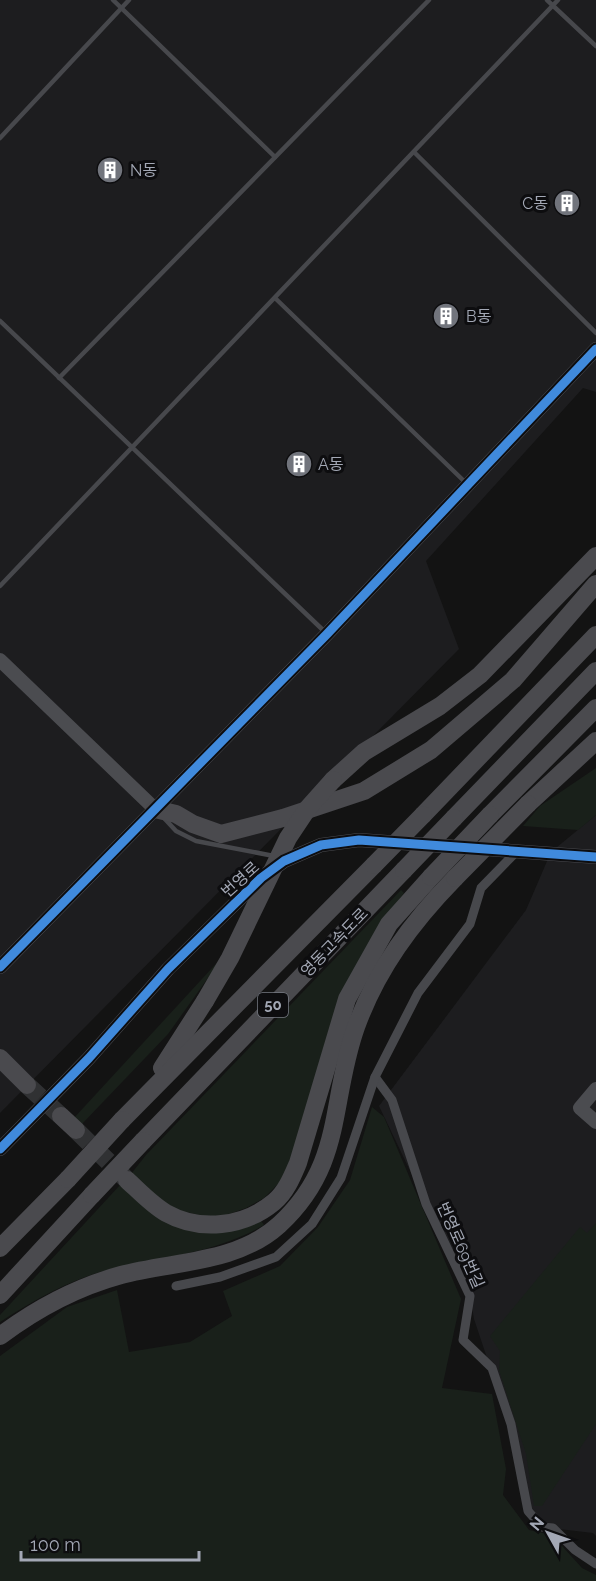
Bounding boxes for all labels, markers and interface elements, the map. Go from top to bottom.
building icon: N동 [95,155,125,185]
place label: N동 [130,161,157,180]
building icon: C동 [552,188,582,218]
place label: C동 [522,194,548,213]
building icon: B동 [431,301,461,331]
place label: B동 [466,307,492,326]
building icon: A동 [284,449,314,479]
place label: A동 [318,455,344,474]
street label: 번영로 [218,857,263,901]
street label: 영동고속도로 [297,904,372,981]
road number: 50 [258,993,288,1017]
street label: 번영로69번길 [433,1199,488,1291]
north arrow [518,1503,578,1563]
text: N [526,1513,548,1534]
scale bar [21,1524,200,1562]
text: 100 m [30,1534,81,1555]

